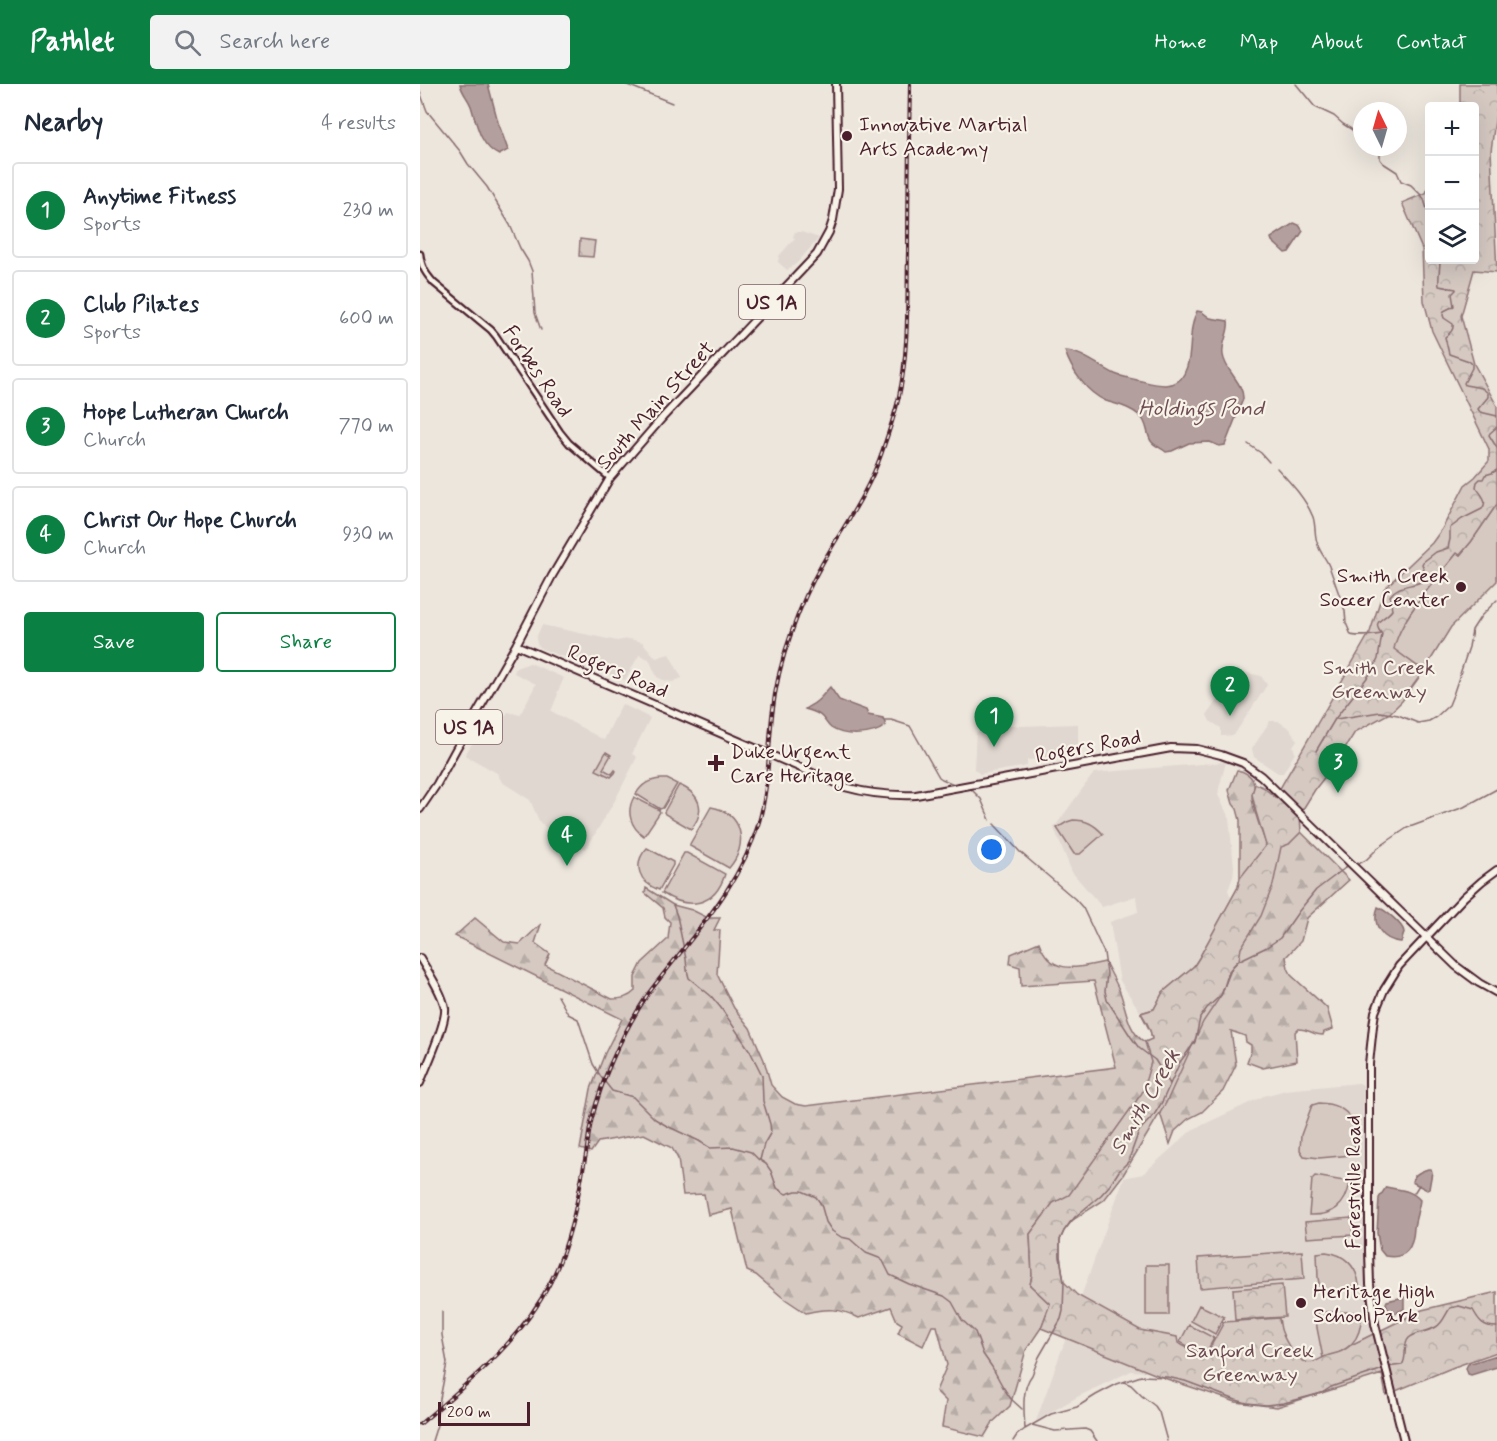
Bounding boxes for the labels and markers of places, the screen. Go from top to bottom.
place label: Innovative Martial Arts Academy [859,111,1028,163]
marker: Innovative Martial Arts Academy [840,129,854,143]
place label: Smith Creek Soccer Center [1319,562,1449,614]
marker: Smith Creek Soccer Center [1454,580,1468,594]
pin: 2 [1210,666,1250,716]
pin: 1 [974,698,1014,747]
place label: Duke Urgent Care Heritage [730,738,854,791]
pin: 3 [1318,744,1358,793]
marker: Duke Urgent Care Heritage [707,754,725,772]
pin: 4 [548,816,586,866]
place label: Heritage High School Park [1313,1278,1435,1330]
marker: Heritage High School Park [1294,1296,1308,1310]

